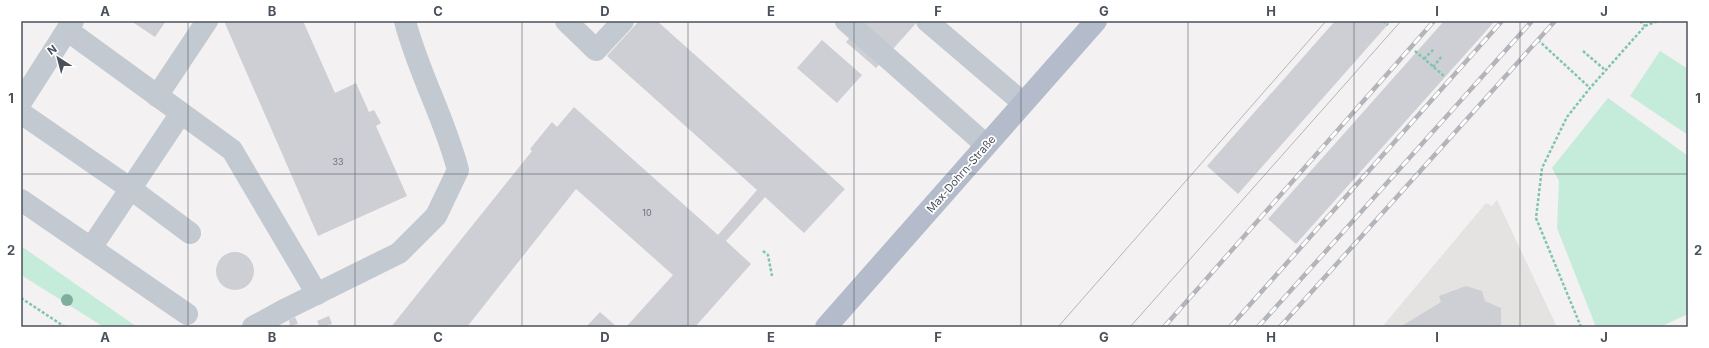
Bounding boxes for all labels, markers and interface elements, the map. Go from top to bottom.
text: A [100,3,110,19]
text: B [268,3,277,19]
text: C [433,3,443,19]
text: D [600,3,610,19]
text: E [767,3,775,19]
text: F [934,3,942,19]
text: G [1099,3,1109,19]
text: H [1266,3,1276,19]
text: I [1435,3,1439,19]
text: J [1600,3,1608,19]
north arrow [38,38,78,78]
text: N [45,42,60,58]
text: 1 [8,90,14,106]
text: 1 [1695,90,1701,106]
street label: Max-Dohrn-Straße [924,132,998,216]
house number: 33 [332,156,344,167]
house number: 10 [642,207,652,218]
text: 2 [7,242,15,258]
text: 2 [1694,242,1702,258]
text: A [100,329,110,345]
text: B [268,329,277,345]
text: C [433,329,443,345]
text: D [600,329,610,345]
text: E [767,329,775,345]
text: F [934,329,942,345]
text: G [1099,329,1109,345]
text: H [1266,329,1276,345]
text: I [1435,329,1439,345]
text: J [1600,329,1608,345]

